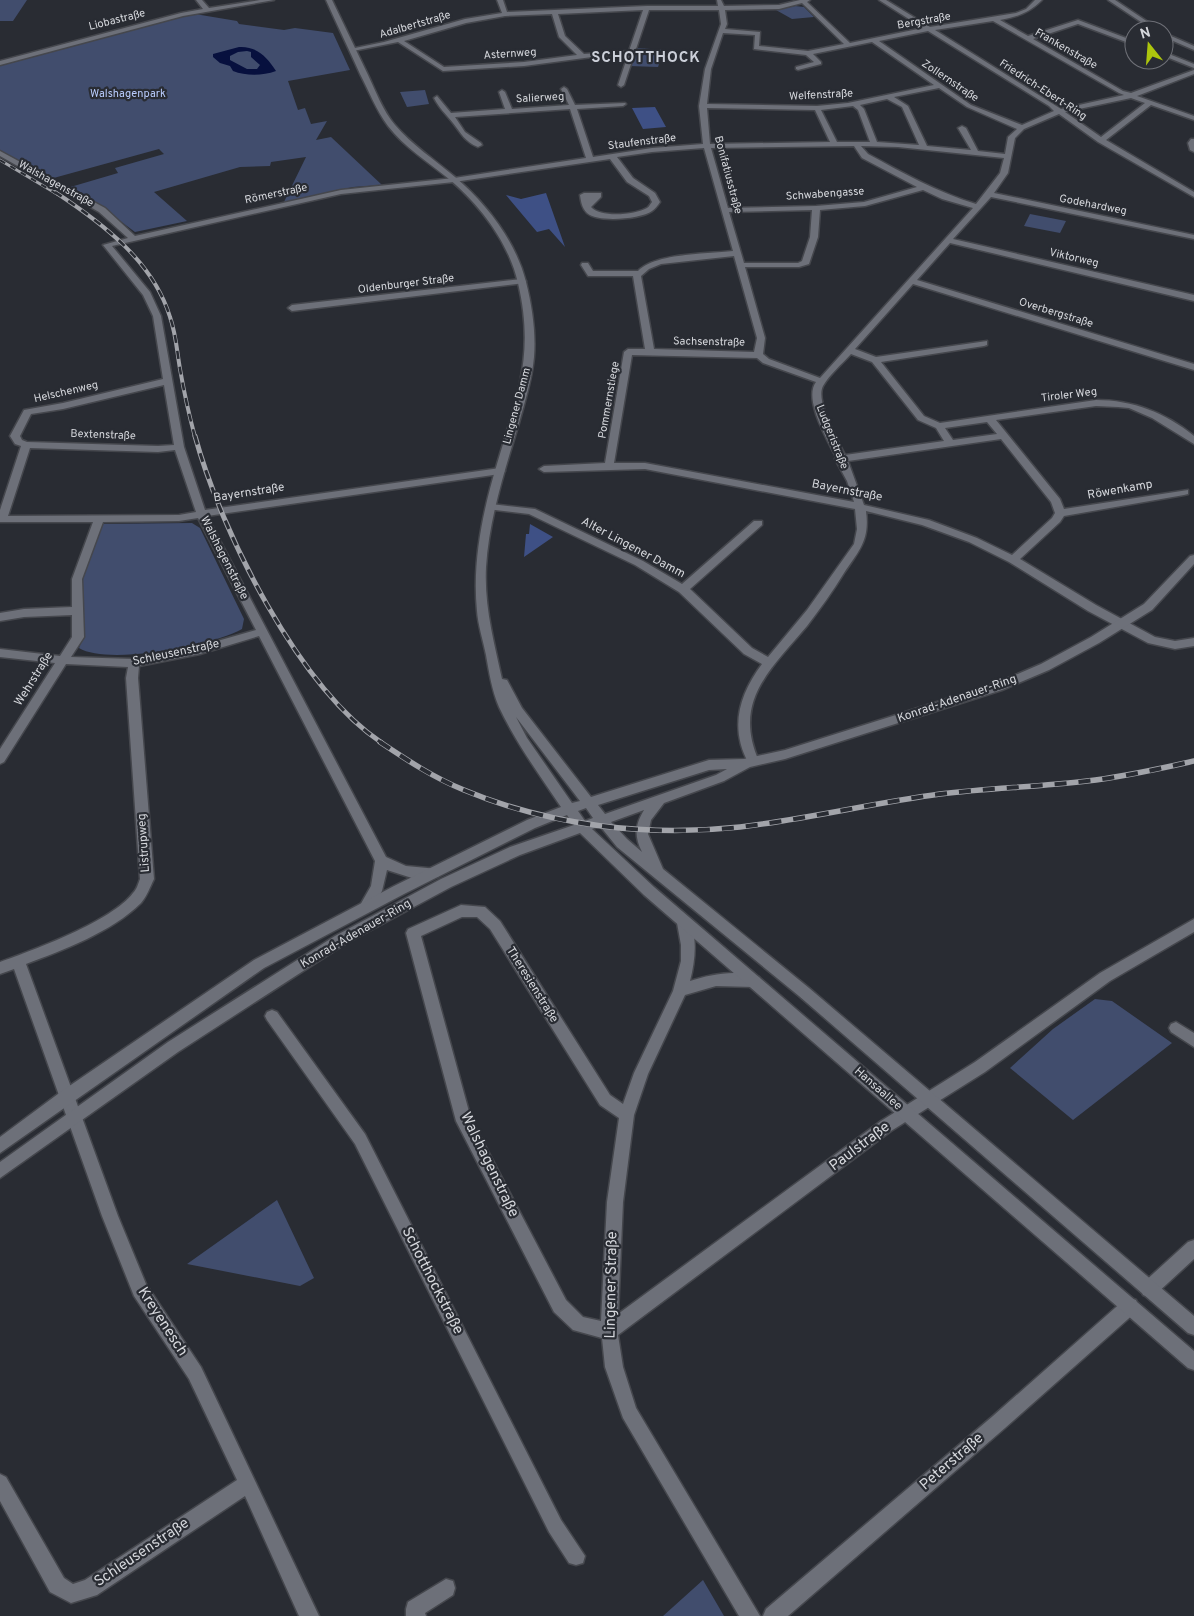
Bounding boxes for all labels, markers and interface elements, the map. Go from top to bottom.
street label: Liobastraße [87,6,147,34]
street label: Adalbertstraße [378,8,452,42]
street label: Bergstraße [896,9,952,33]
north arrow [1124,20,1174,70]
text: N [1138,24,1153,44]
street label: Frankenstraße [1032,25,1100,73]
street label: Asternweg [483,45,537,63]
district label: SCHOTTHOCK [591,49,701,68]
street label: Friedrich-Ebert-Ring [997,56,1089,124]
street label: Zollernstraße [919,57,981,105]
street label: Welfenstraße [789,86,853,104]
park label: Walshagenpark [90,87,166,101]
street label: Salierweg [515,90,565,106]
street label: Staufenstraße [607,131,677,153]
street label: Bonifatiusstraße [711,134,745,216]
street label: Walshagenstraße [16,158,96,211]
street label: Römerstraße [243,181,309,207]
street label: Schwabengasse [785,184,865,204]
street label: Godehardweg [1058,192,1128,218]
street label: Viktorweg [1048,246,1100,270]
street label: Oldenburger Straße [357,271,455,297]
street label: Overbergstraße [1017,295,1095,331]
street label: Sachsenstraße [673,334,745,350]
street label: Pommernstiege [595,360,623,440]
street label: Lingener Damm [500,366,534,446]
street label: Helschenweg [32,378,100,406]
street label: Tiroler Weg [1040,385,1098,405]
street label: Ludgeristraße [813,403,851,471]
street label: Bextenstraße [70,427,136,443]
street label: Bayernstraße [810,476,884,506]
street label: Röwenkamp [1086,476,1154,504]
street label: Bayernstraße [212,479,286,507]
street label: Walshagenstraße [196,514,252,602]
street label: Alter Lingener Damm [578,514,688,582]
street label: Schleusenstraße [131,636,221,670]
street label: Wehrstraße [11,649,57,709]
street label: Konrad-Adenauer-Ring [895,671,1019,727]
street label: Listrupweg [134,813,154,873]
street label: Konrad-Adenauer-Ring [298,896,414,972]
street label: Theresienstraße [502,944,562,1026]
street label: Hansaallee [851,1064,905,1114]
street label: Walshagenstraße [455,1109,523,1221]
street label: Paulstraße [826,1118,894,1176]
street label: Schotthockstraße [397,1224,467,1338]
street label: Lingener Straße [602,1231,622,1339]
street label: Kreyenesch [133,1284,191,1360]
street label: Peterstraße [916,1429,988,1495]
street label: Schleusenstraße [91,1514,193,1592]

